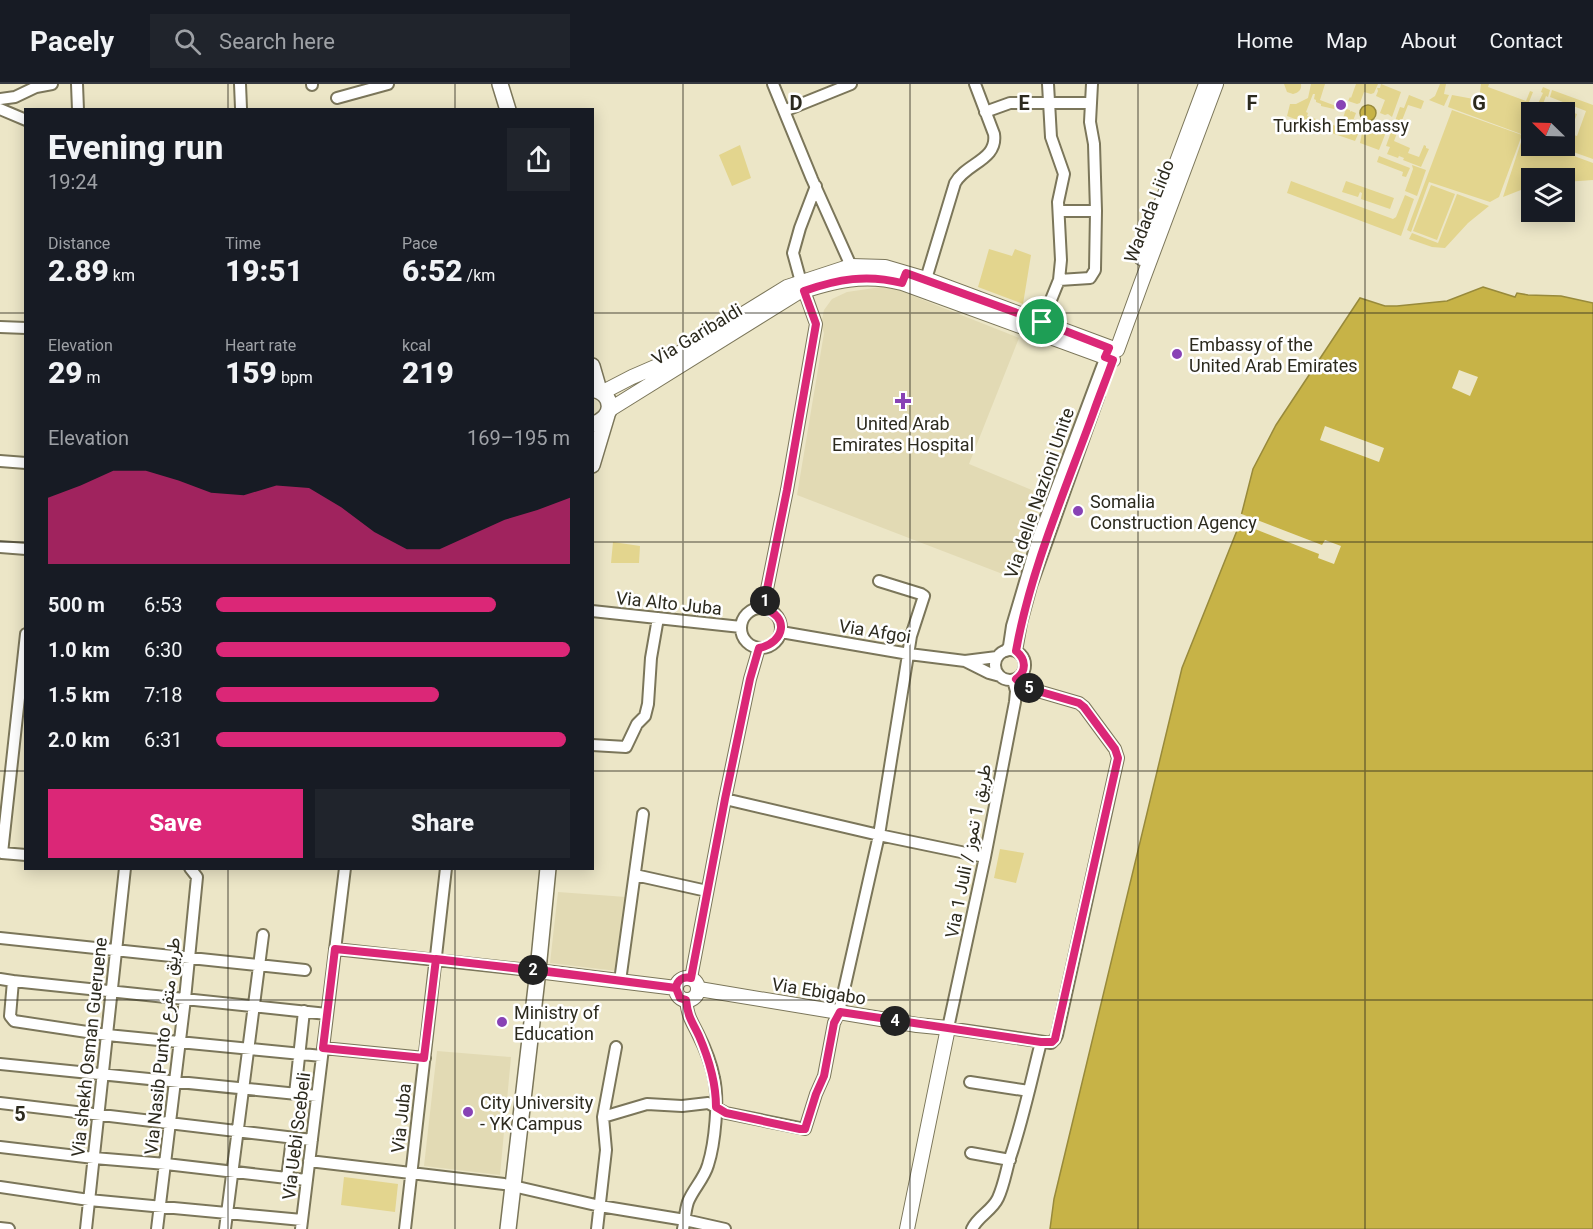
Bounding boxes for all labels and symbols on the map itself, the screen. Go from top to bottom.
text: D [790,91,803,115]
text: E [1018,91,1030,115]
text: F [1247,91,1258,115]
text: G [1472,91,1486,115]
marker: Turkish Embassy [1334,98,1348,112]
north arrow [1521,102,1575,156]
place label: Turkish Embassy [1273,115,1410,136]
street label: Wadada Liido [1120,157,1178,265]
pin [1016,296,1067,347]
street label: Via Garibaldi [648,299,746,369]
place label: Embassy of the United Arab Emirates [1189,334,1358,376]
marker: Embassy of the United Arab Emirates [1170,347,1184,361]
marker: United Arab Emirates Hospital [894,392,912,410]
street label: Via delle Nazioni Unite [1000,405,1078,581]
place label: United Arab Emirates Hospital [832,413,974,455]
place label: Somalia Construction Agency [1090,491,1257,533]
marker: Somalia Construction Agency [1071,504,1085,518]
pin: 1 [750,586,780,616]
street label: Via Alto Juba [615,587,723,619]
street label: Via Afgoi [837,615,913,647]
pin: 5 [1014,673,1044,703]
street label: Via 1 Juli / طريق 1 تموز [941,762,996,940]
street label: Via shekh Osman Gueruene [67,936,111,1158]
street label: Via Nasib Punto طريق متفرع [140,936,186,1156]
pin: 2 [518,955,548,985]
street label: Via Ebigabo [770,973,868,1009]
place label: Ministry of Education [514,1002,600,1044]
pin: 4 [880,1006,910,1036]
marker: Ministry of Education [495,1015,509,1029]
street label: Via Uebi Scebeli [278,1071,314,1201]
street label: Via Juba [387,1082,415,1154]
place label: City University - YK Campus [480,1092,594,1134]
text: 5 [14,1102,26,1126]
marker: City University - YK Campus [461,1105,475,1119]

